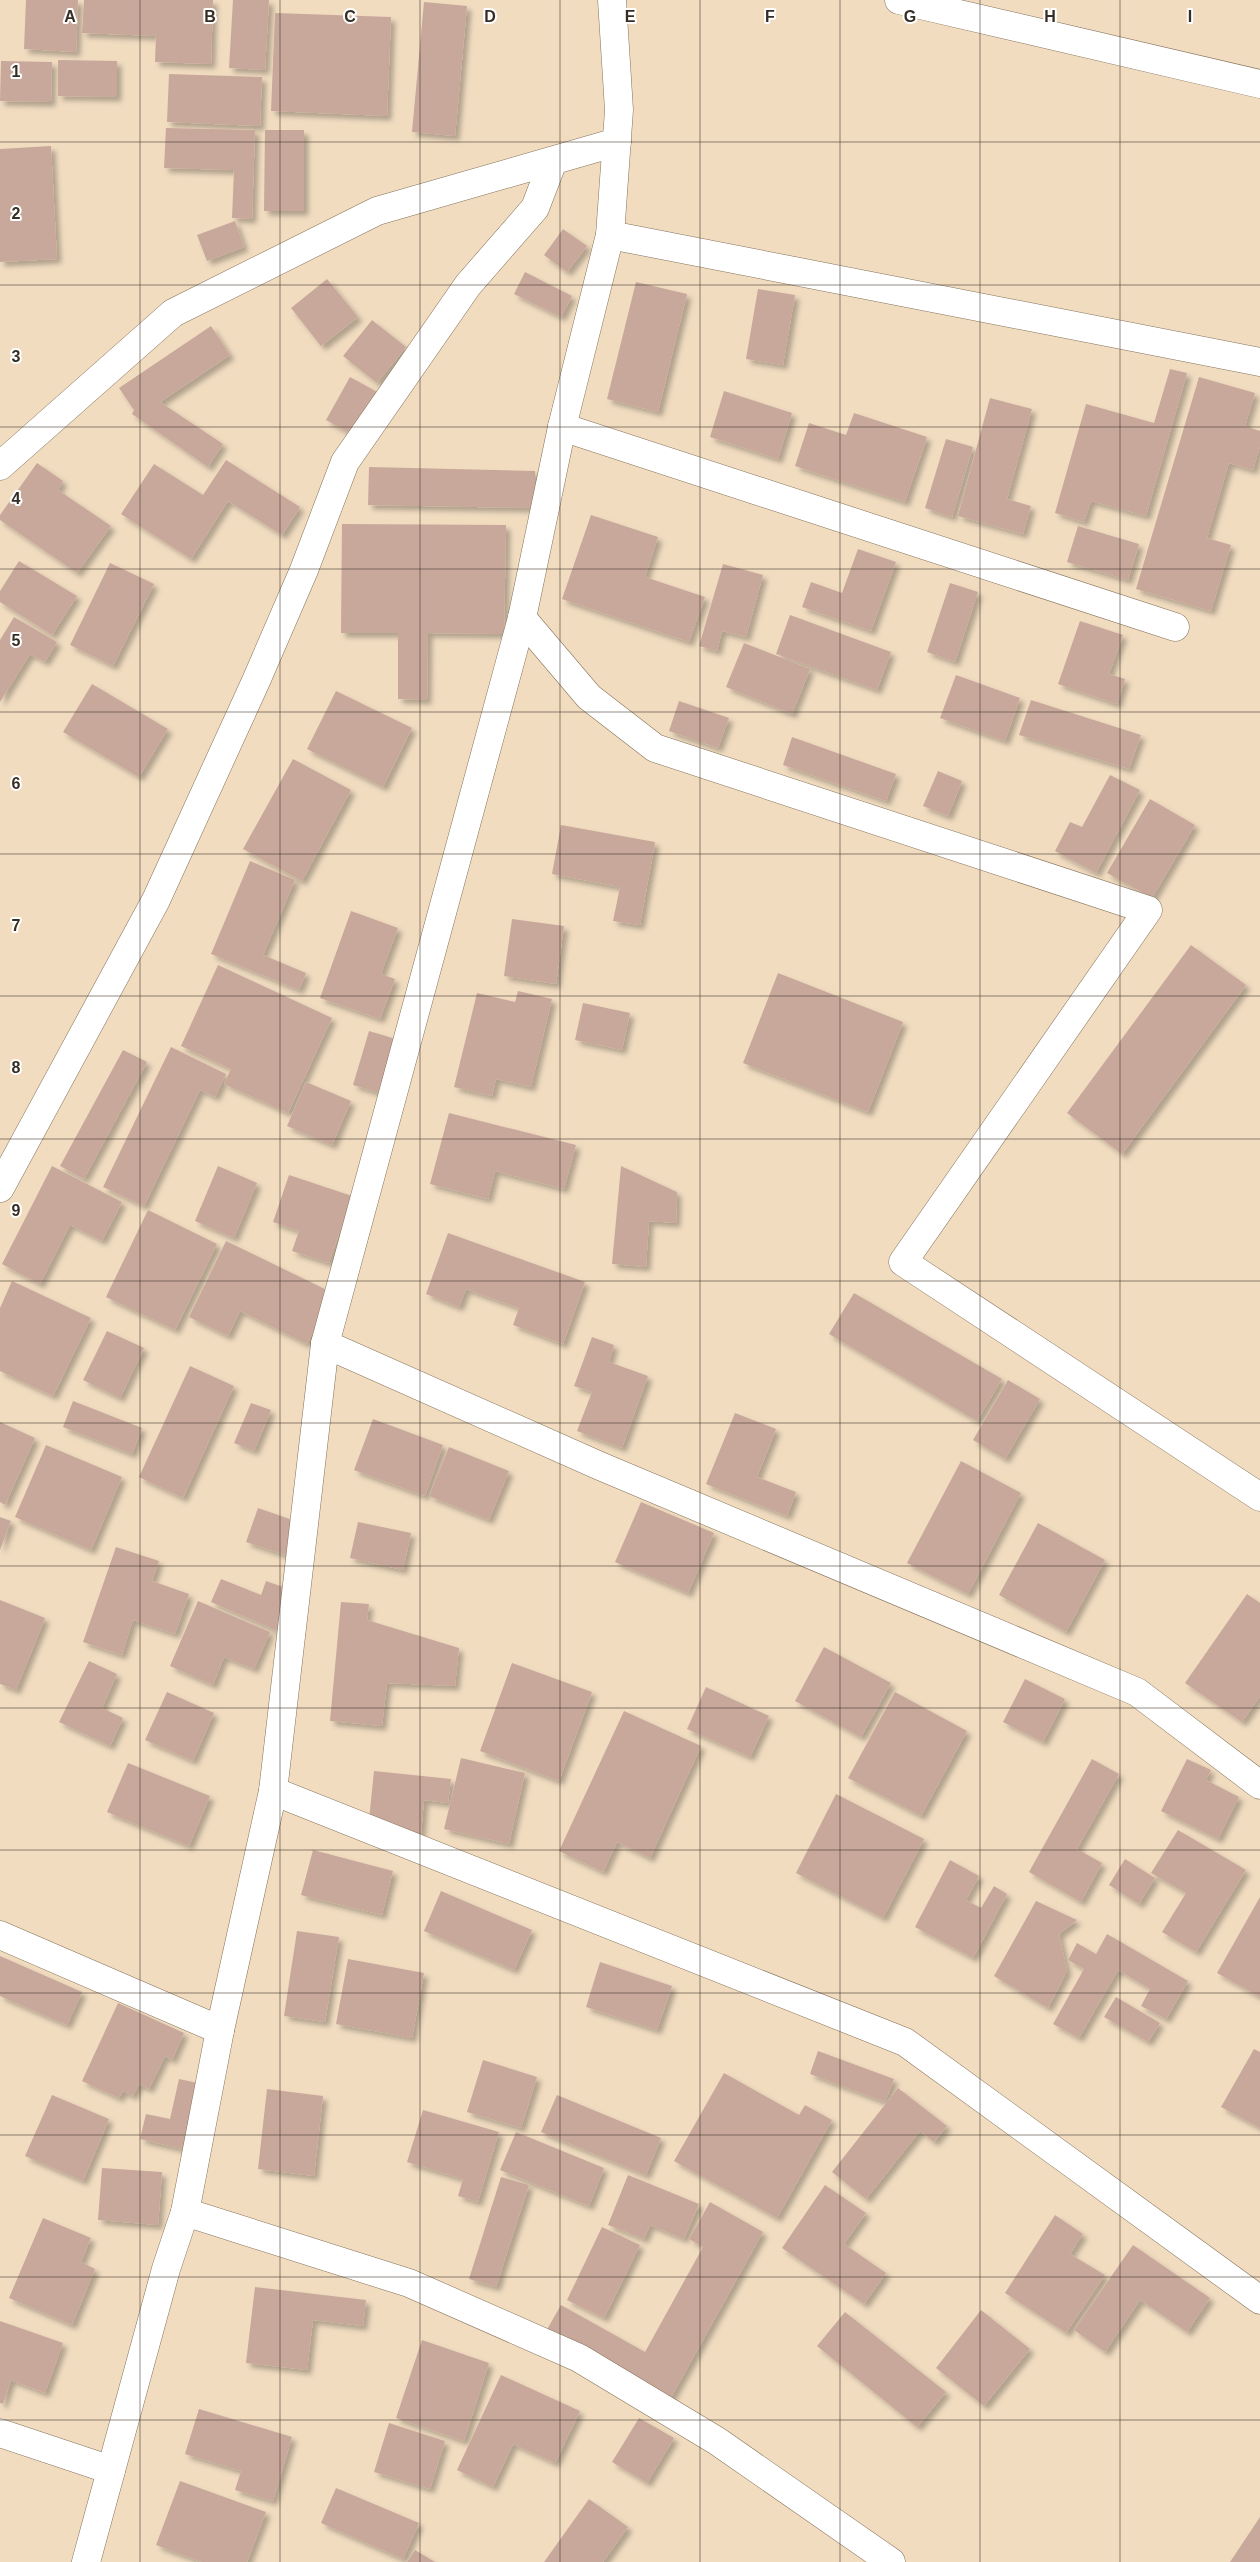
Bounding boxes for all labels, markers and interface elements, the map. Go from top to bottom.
text: A [64,8,76,25]
text: B [204,8,216,25]
text: C [344,8,356,25]
text: D [484,8,496,25]
text: E [625,8,636,25]
text: F [765,8,775,25]
text: G [904,8,916,25]
text: H [1044,8,1056,25]
text: I [1188,8,1192,25]
text: 1 [12,63,21,80]
text: 2 [12,205,21,222]
text: 3 [12,348,21,365]
text: 4 [12,490,21,507]
text: 5 [12,632,21,649]
text: 6 [12,775,21,792]
text: 7 [12,917,21,934]
text: 8 [12,1059,21,1076]
text: 9 [12,1202,21,1219]

